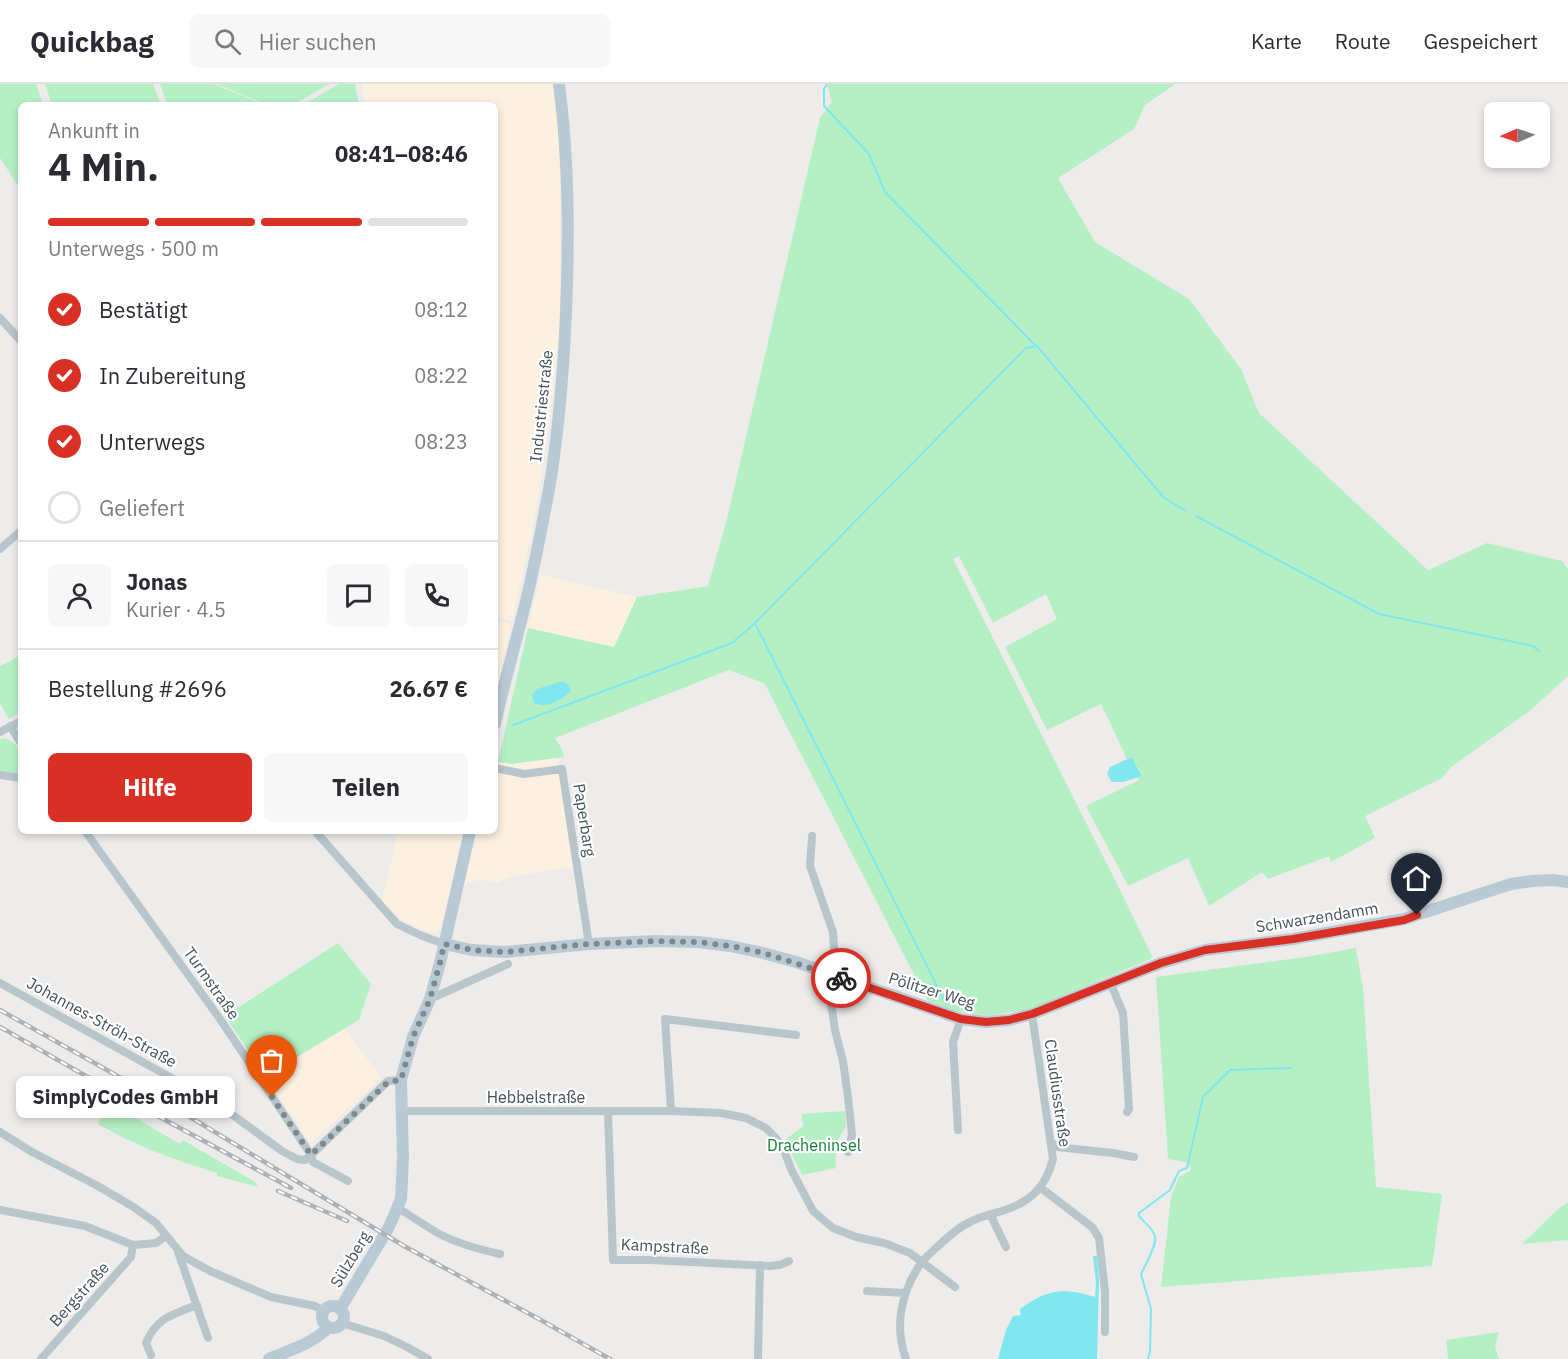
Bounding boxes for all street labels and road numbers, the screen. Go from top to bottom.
street label: Industriestraße [525,349,557,463]
street label: Paperbarg [569,782,601,859]
street label: Schwarzendamm [1254,897,1380,937]
street label: Turmstraße [180,943,244,1023]
street label: Pölitzer Weg [886,967,978,1013]
street label: Johannes-Ströh-Straße [23,972,181,1072]
street label: Claudiusstraße [1041,1038,1075,1148]
street label: Hebbelstraße [487,1087,585,1107]
street label: Sülzberg [325,1227,375,1291]
street label: Kampstraße [620,1234,710,1258]
street label: Bergstraße [45,1257,113,1330]

